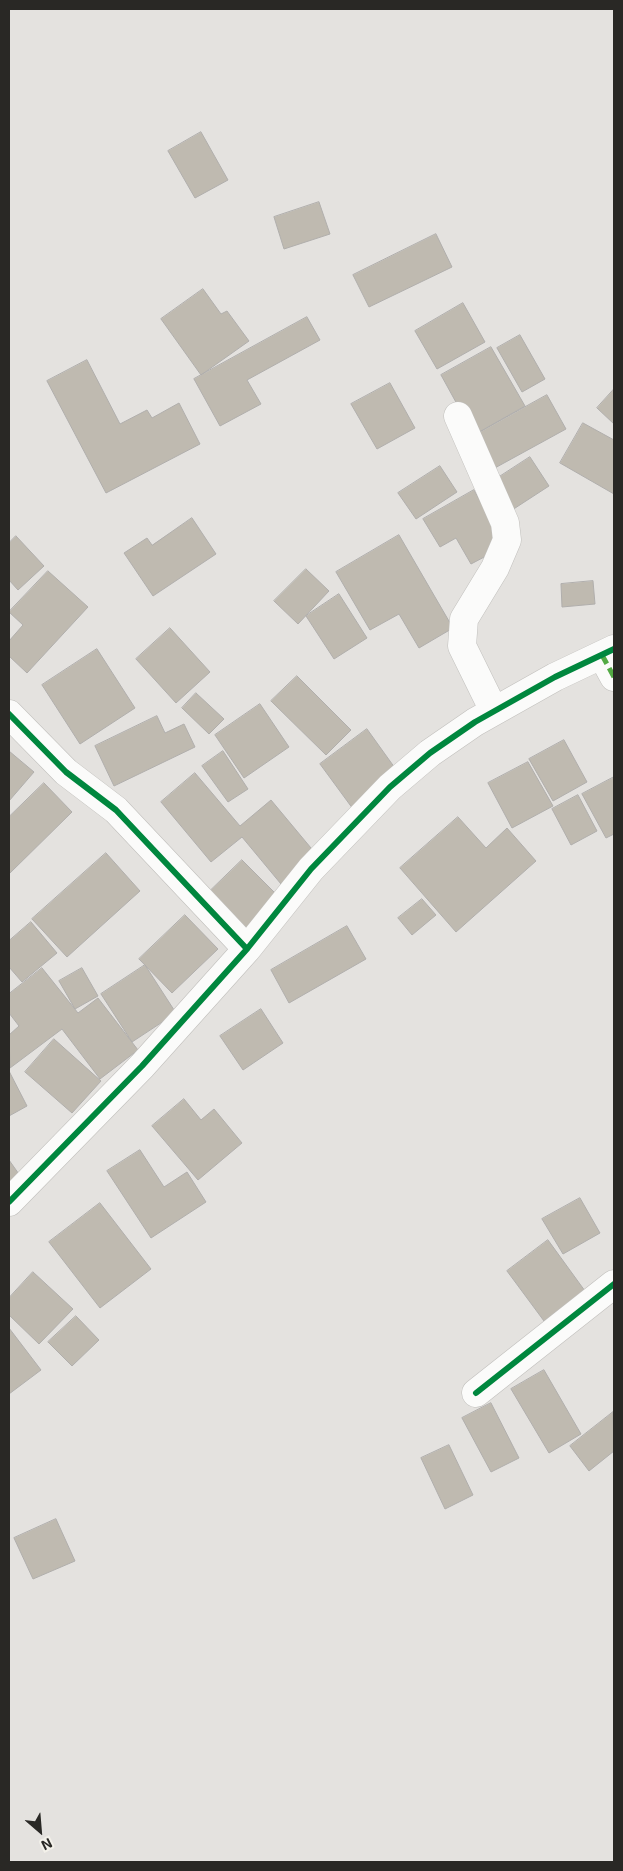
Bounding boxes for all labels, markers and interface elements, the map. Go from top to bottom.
north arrow [15,1806,65,1856]
text: N [39,1835,55,1855]

